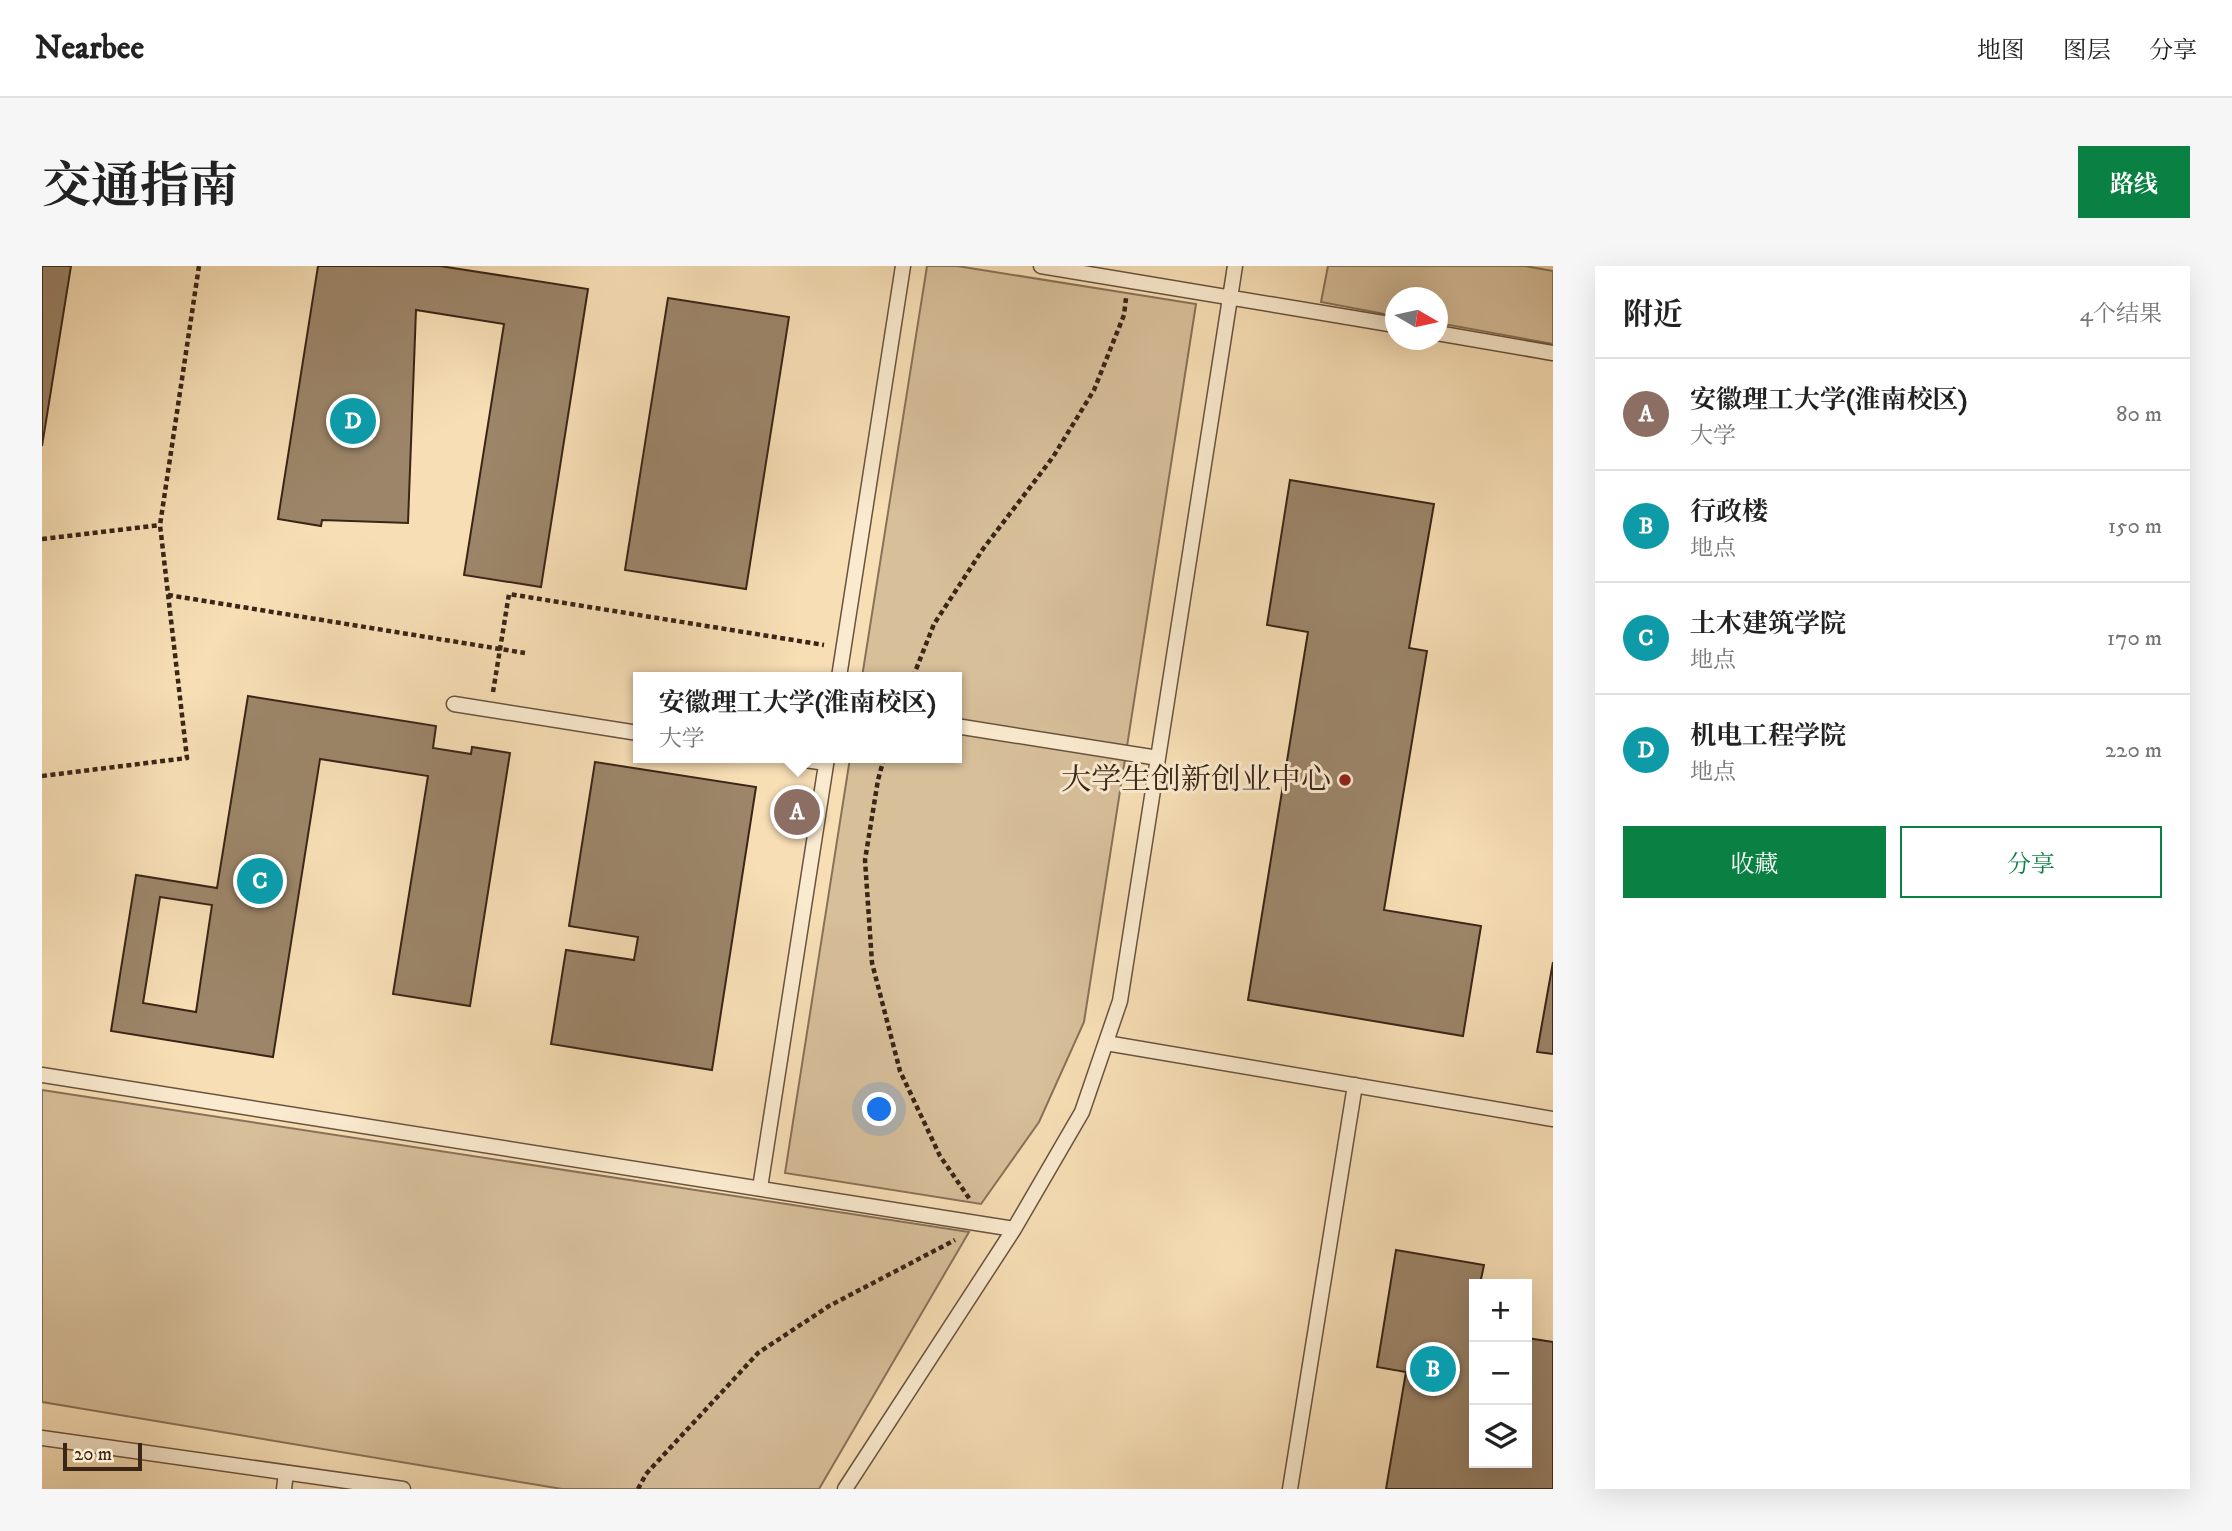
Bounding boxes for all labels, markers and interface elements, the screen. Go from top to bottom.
text: Nearbee [35,28,144,69]
text: 地图 [1977,36,2025,66]
text: 图层 [2063,36,2111,66]
text: 分享 [2149,36,2197,66]
button: 路线 [2078,146,2190,218]
text: 交通指南 [42,157,238,219]
north arrow [1385,287,1448,350]
text: 附近 [1623,297,1683,334]
text: 4个结果 [2080,300,2162,329]
text: 安徽理工大学(淮南校区) [1690,384,1967,417]
pin: D [330,395,376,447]
text: A [1639,400,1653,429]
text: 80 m [2116,400,2162,429]
text: 大学 [1690,422,1736,451]
text: 行政楼 [1690,496,1768,529]
text: B [1639,512,1653,541]
text: 150 m [2108,512,2162,541]
text: 地点 [1690,534,1736,563]
text: 土木建筑学院 [1690,608,1846,641]
text: C [1638,624,1654,653]
text: 170 m [2107,624,2162,653]
text: 地点 [1690,646,1736,675]
popup [633,672,962,763]
text: 安徽理工大学(淮南校区) [659,687,936,720]
text: 机电工程学院 [1690,720,1846,753]
text: 大学 [659,725,705,754]
text: D [1637,736,1655,765]
text: 220 m [2105,736,2162,765]
text: 地点 [1690,758,1736,787]
place label: 大学生创新创业中心 [1061,762,1331,799]
marker: 大学生创新创业中心 [1337,772,1353,788]
pin: A [774,786,820,838]
button: 收藏 [1623,826,1886,898]
button: 分享 [1900,826,2162,898]
pin: C [237,855,283,907]
your location [862,1092,896,1126]
map controls [1469,1279,1532,1468]
button: + [1469,1279,1532,1342]
button: − [1469,1342,1532,1405]
pin: B [1410,1343,1456,1395]
button: layers [1469,1405,1532,1468]
scale bar [63,1440,142,1472]
text: 20 m [74,1443,112,1466]

